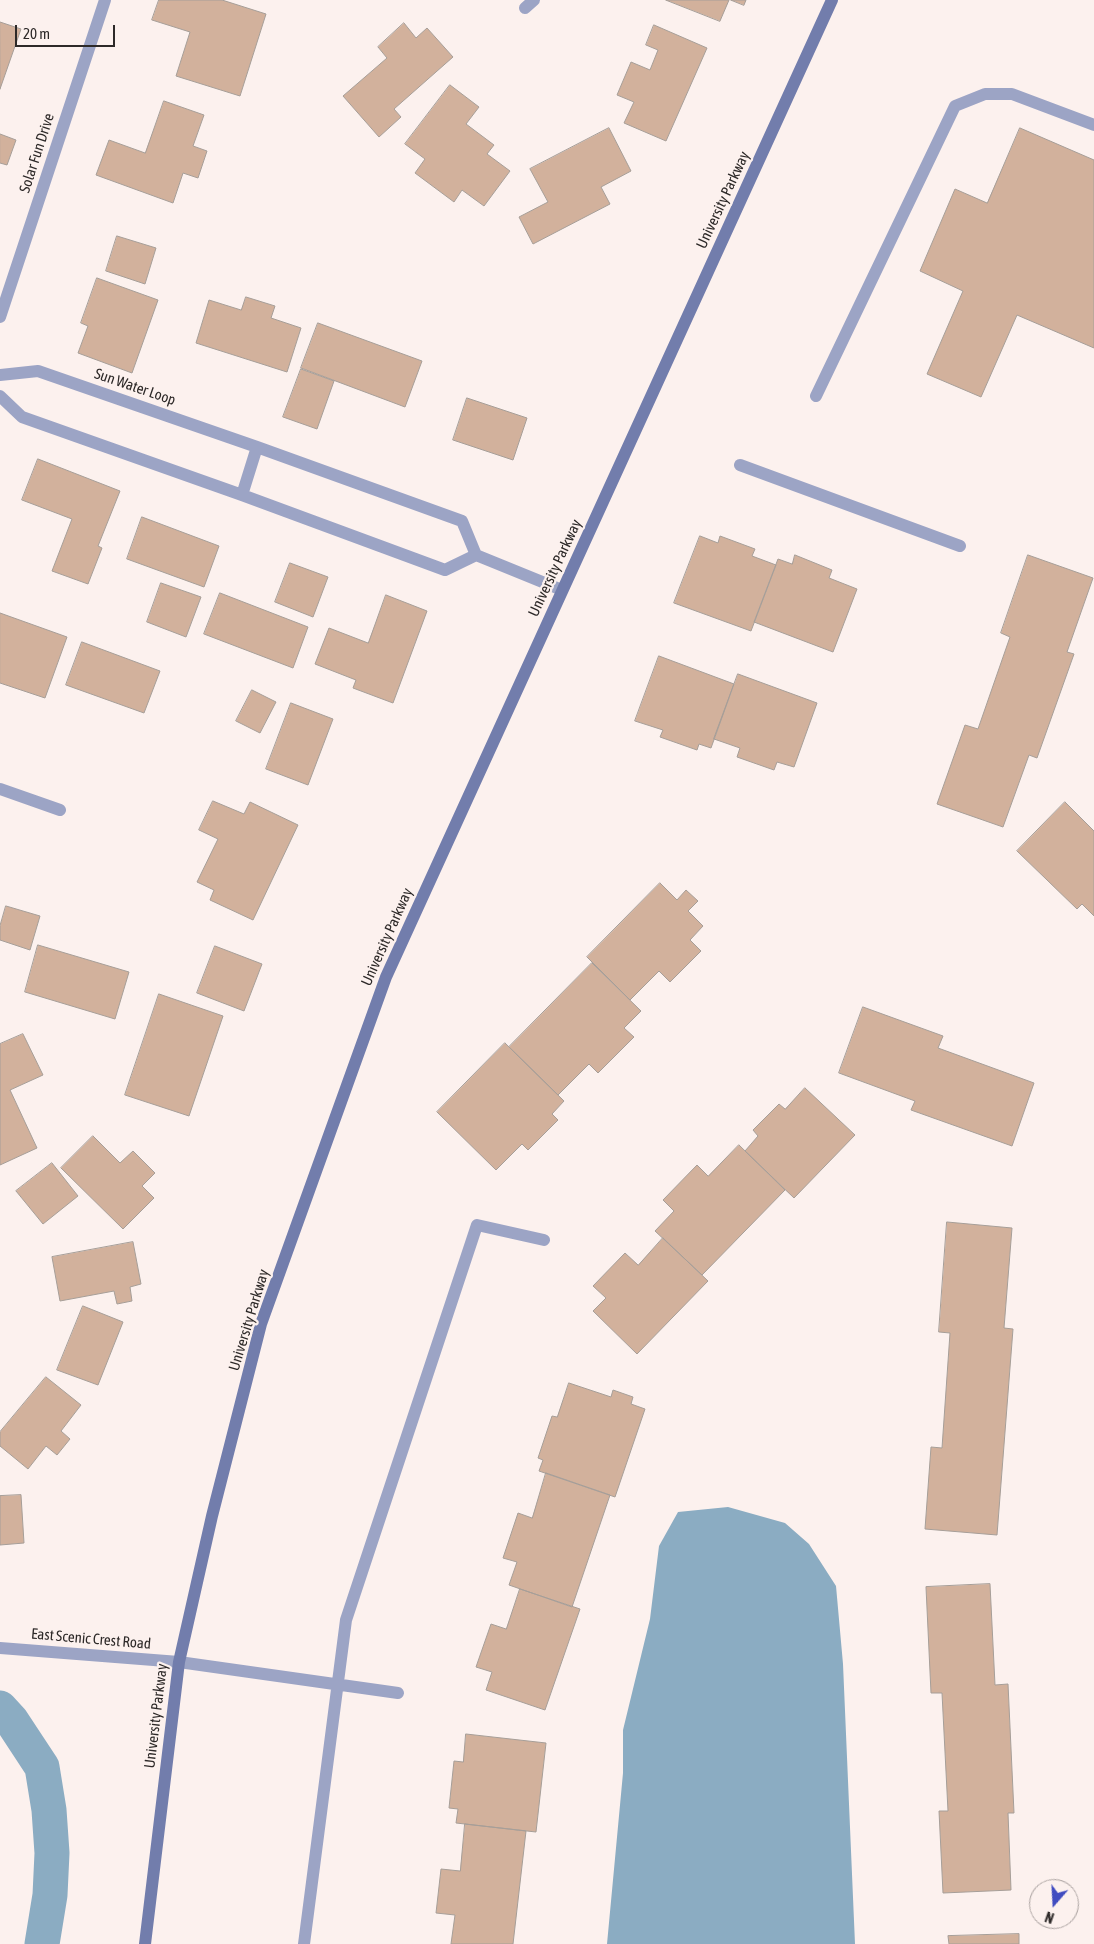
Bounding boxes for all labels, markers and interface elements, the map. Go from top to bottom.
scale bar [18,15,118,47]
text: 20 m [23,25,50,42]
street label: Solar Fun Drive [16,111,58,195]
street label: University Parkway [693,149,753,251]
street label: Sun Water Loop [92,365,178,409]
street label: University Parkway [525,517,585,619]
street label: University Parkway [357,885,417,989]
street label: University Parkway [225,1267,273,1373]
street label: East Scenic Crest Road [30,1625,152,1653]
street label: University Parkway [141,1663,171,1769]
north arrow [1029,1879,1079,1929]
text: N [1043,1908,1056,1926]

